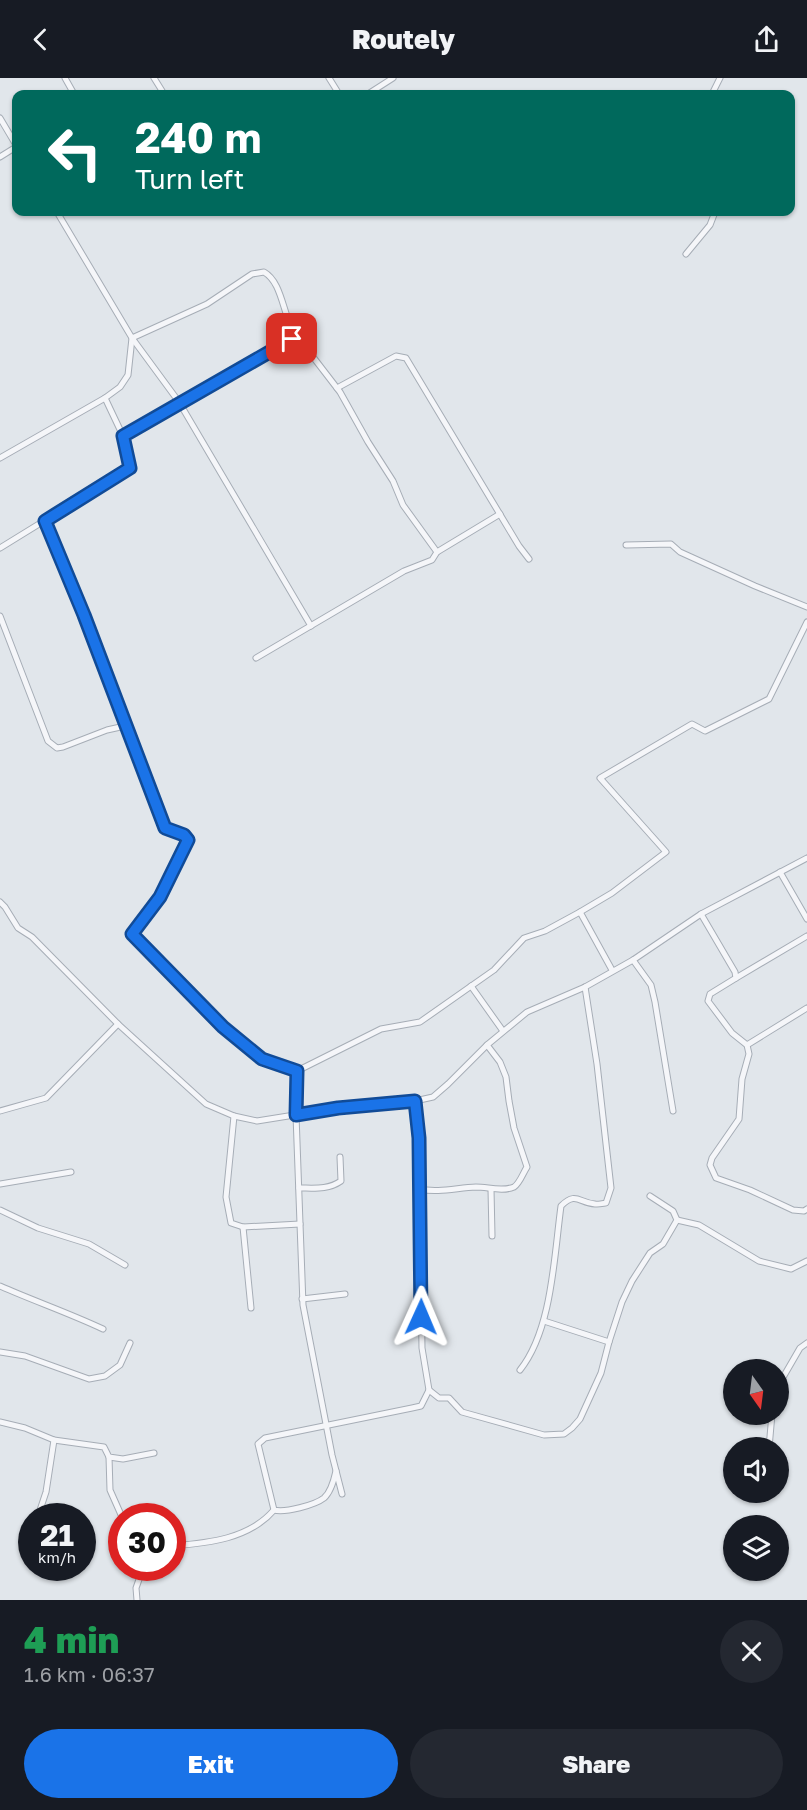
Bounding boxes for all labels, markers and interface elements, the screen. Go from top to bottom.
icon: back [24,23,57,56]
text: Routely [352,23,455,55]
icon: share [750,23,783,56]
text: 240 m [135,112,261,162]
icon: left [36,114,114,192]
text: Turn left [135,163,244,195]
pin [266,313,317,364]
icon: arrive [275,322,308,355]
position arrow [389,1285,453,1349]
north arrow [723,1359,789,1425]
map controls [723,1359,789,1581]
button: sound [723,1437,789,1503]
speed limit sign: 30 [108,1503,186,1581]
button: layers [723,1515,789,1581]
text: 21 [40,1517,74,1553]
text: km/h [38,1548,76,1566]
text: 4 min [24,1618,119,1661]
button: close [720,1620,783,1683]
text: 1.6 km · 06:37 [24,1662,155,1686]
button: Exit [24,1729,398,1798]
button: Share [410,1729,783,1798]

